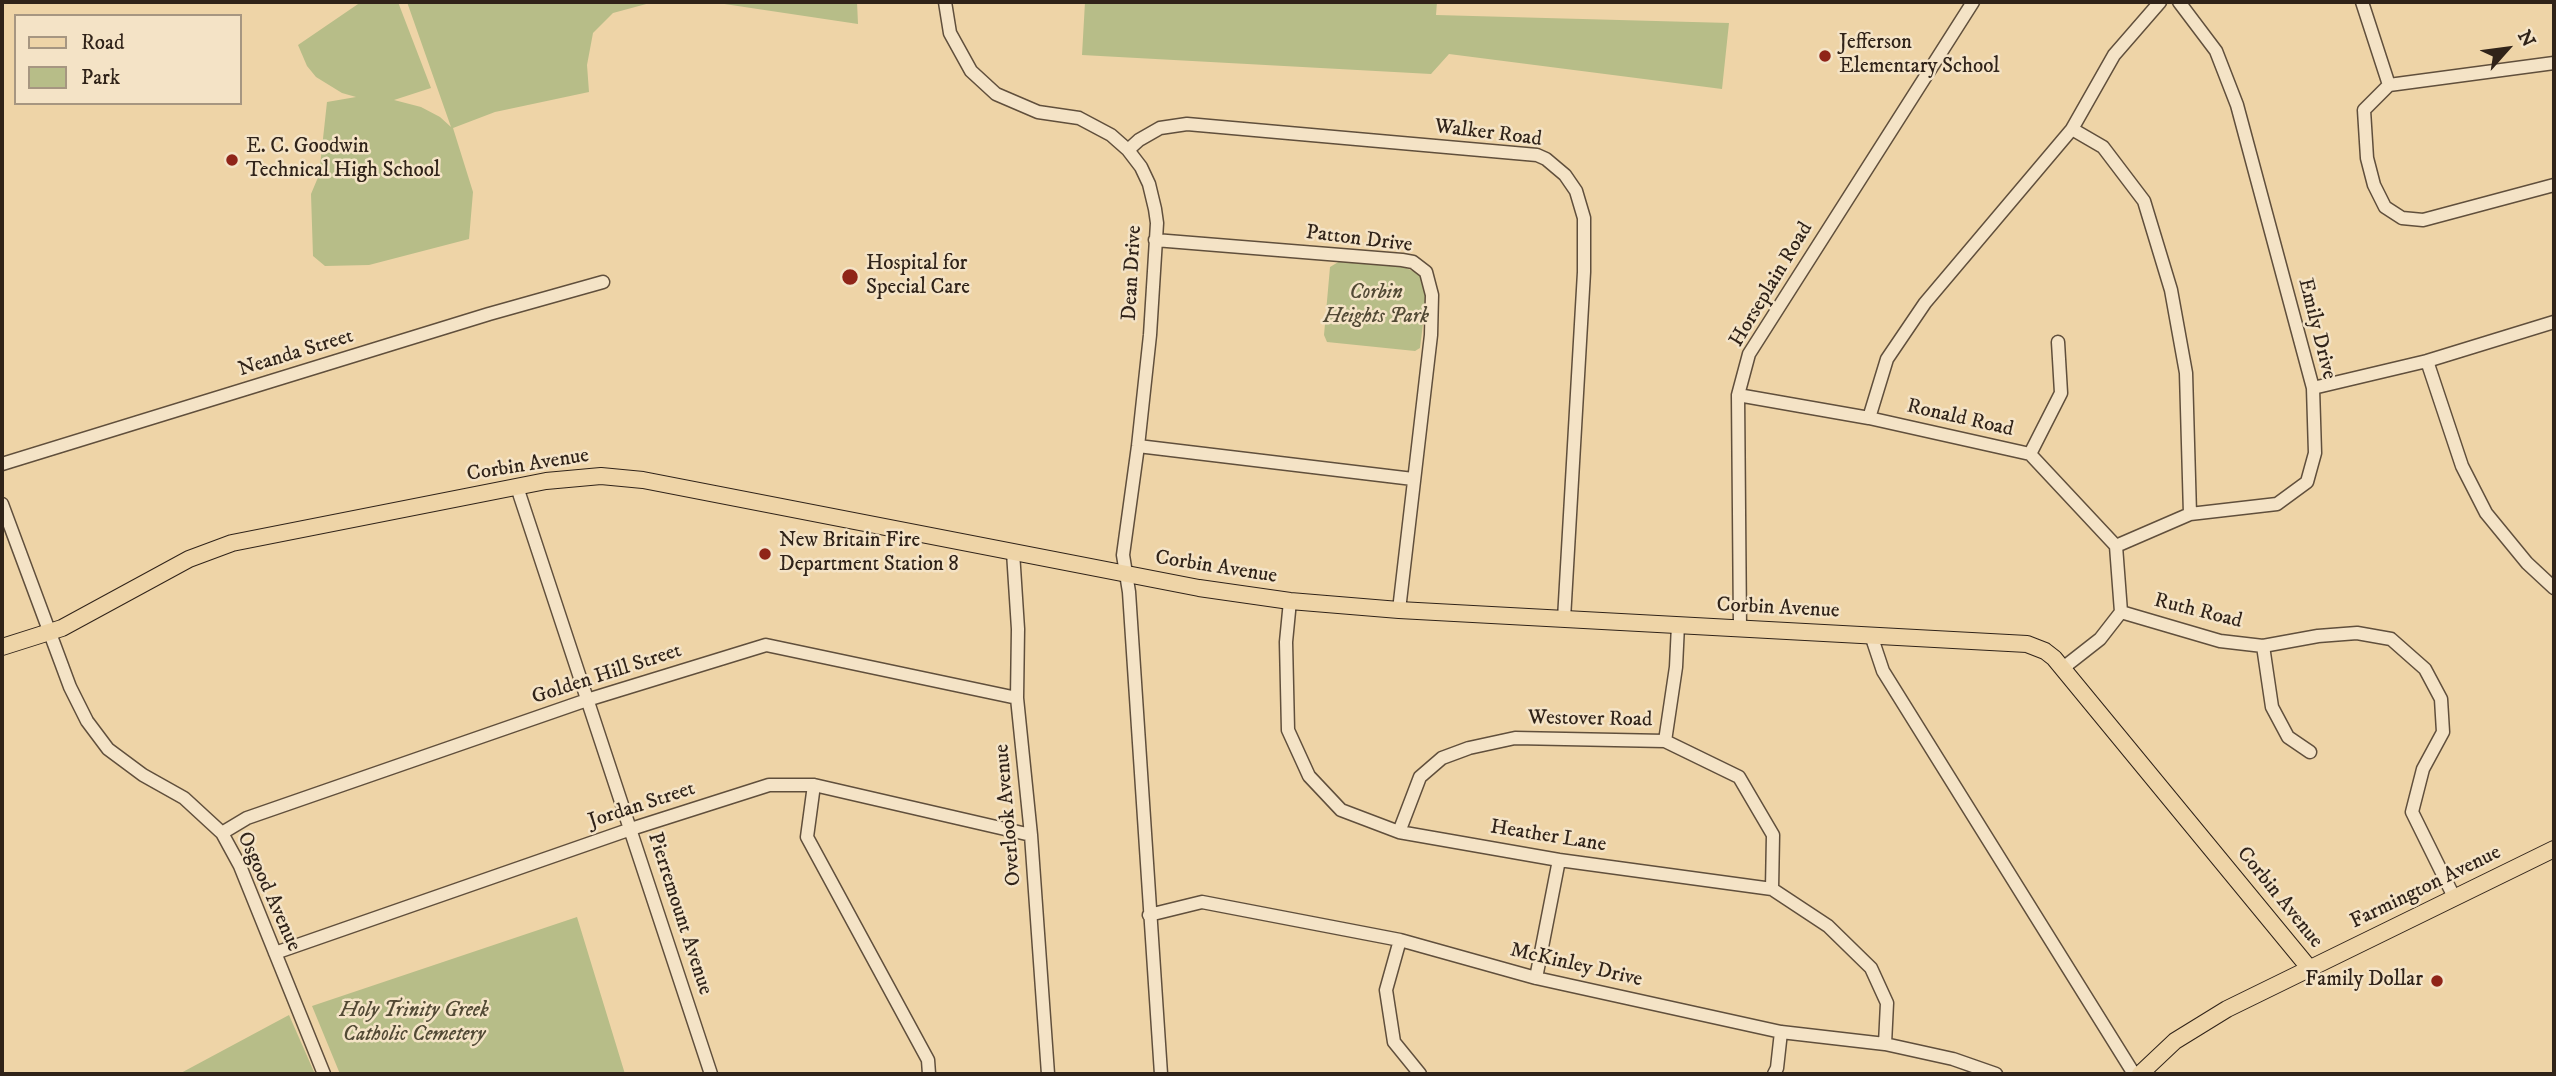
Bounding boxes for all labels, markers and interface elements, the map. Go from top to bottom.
legend [14,14,242,105]
north arrow [2472,14,2542,84]
text: N [2512,27,2540,51]
text: Road [81,30,125,56]
place label: Jefferson Elementary School [1839,31,2000,81]
marker: Jefferson Elementary School [1817,48,1833,64]
text: Park [81,65,120,91]
street label: Walker Road [1433,115,1543,153]
place label: E. C. Goodwin Technical High School [246,135,440,185]
marker: E. C. Goodwin Technical High School [224,152,240,168]
street label: Horseplain Road [1725,218,1819,352]
street label: Patton Drive [1304,221,1414,259]
street label: Dean Drive [1118,225,1148,321]
place label: Hospital for Special Care [866,252,970,302]
marker: Hospital for Special Care [840,267,860,287]
street label: Emily Drive [2291,276,2341,382]
park label: Corbin Heights Park [1323,281,1429,331]
street label: Neanda Street [235,325,357,383]
street label: Ronald Road [1904,394,2016,444]
street label: Corbin Avenue [465,444,591,488]
place label: New Britain Fire Department Station 8 [779,529,959,579]
marker: New Britain Fire Department Station 8 [757,546,773,562]
street label: Corbin Avenue [1153,546,1279,590]
street label: Ruth Road [2151,589,2245,635]
street label: Corbin Avenue [1716,593,1840,625]
street label: Golden Hill Street [529,639,685,711]
street label: Westover Road [1528,706,1652,734]
street label: Overlook Avenue [990,743,1028,887]
street label: Jordan Street [586,777,698,835]
street label: Heather Lane [1488,815,1608,859]
street label: Osgood Avenue [230,828,306,956]
street label: Pierremount Avenue [641,830,717,998]
street label: Farmington Avenue [2347,841,2505,935]
street label: Corbin Avenue [2230,842,2328,954]
street label: McKinley Drive [1507,939,1645,993]
place label: Family Dollar [2305,968,2423,994]
marker: Family Dollar [2429,973,2445,989]
park label: Holy Trinity Greek Catholic Cemetery [339,999,489,1049]

